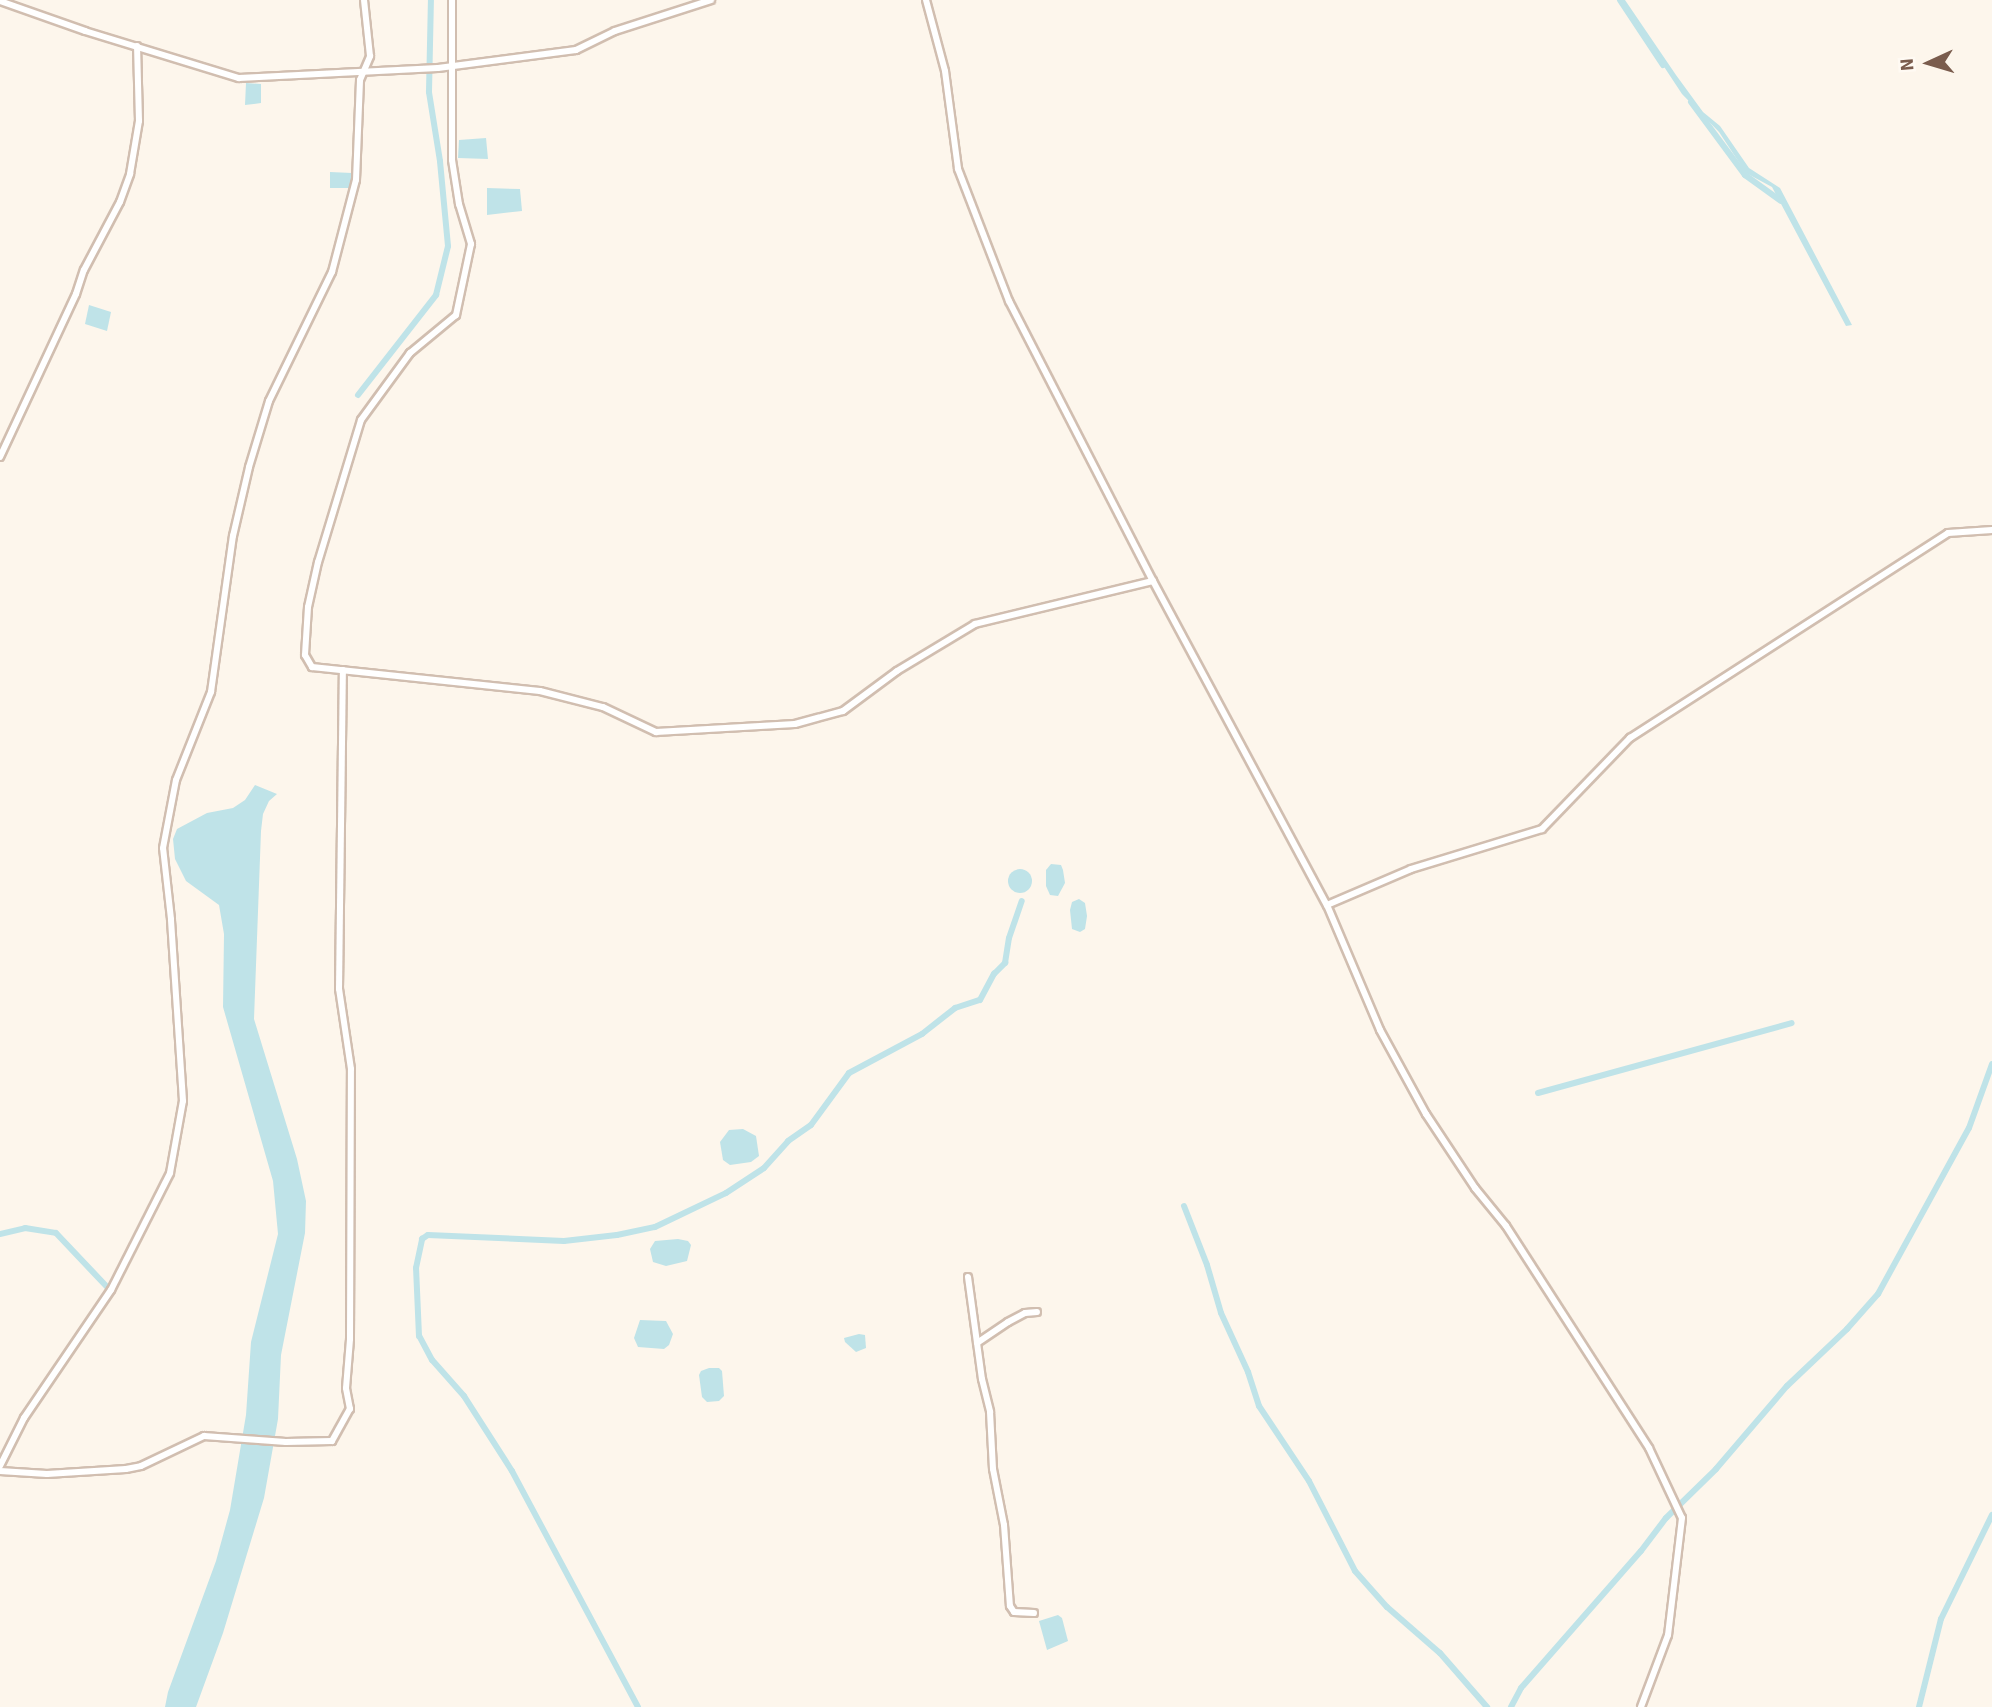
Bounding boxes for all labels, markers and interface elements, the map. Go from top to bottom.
north arrow [1894,28,1964,98]
text: N [1894,57,1921,72]

